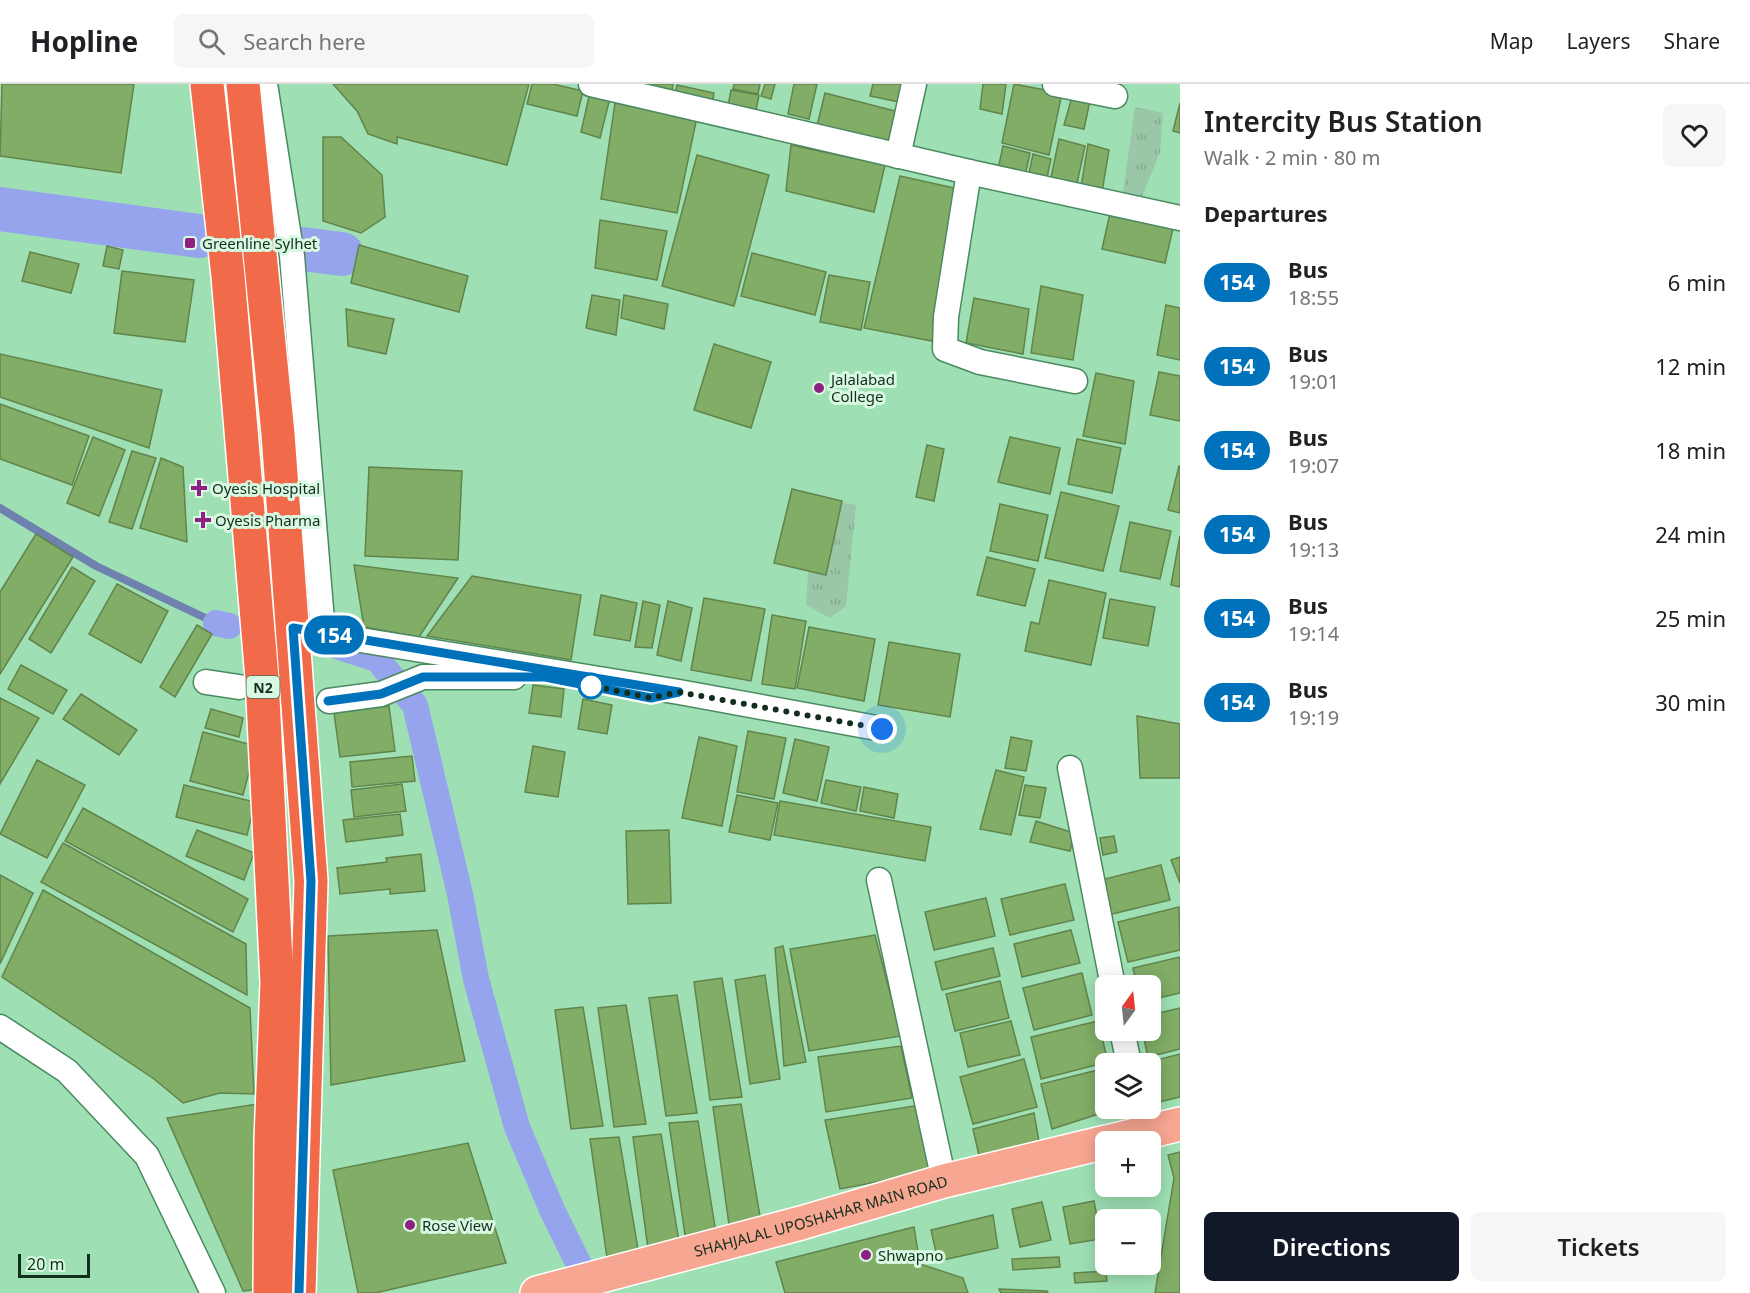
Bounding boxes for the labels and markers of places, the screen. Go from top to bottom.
place label: Greenline Sylhet [202,233,318,253]
marker: Greenline Sylhet [183,236,197,250]
place label: Jalalabad College [829,369,895,406]
marker: Jalalabad College [812,381,826,395]
place label: Oyesis Hospital [212,478,320,498]
marker: Oyesis Hospital [190,479,208,497]
place label: Oyesis Pharma [215,510,320,530]
marker: Oyesis Pharma [196,513,210,527]
unlabelled marker [578,673,604,699]
place label: Rose View [422,1215,493,1235]
marker: Rose View [403,1218,417,1232]
place label: Shwapno [878,1245,943,1265]
marker: Shwapno [859,1248,873,1262]

